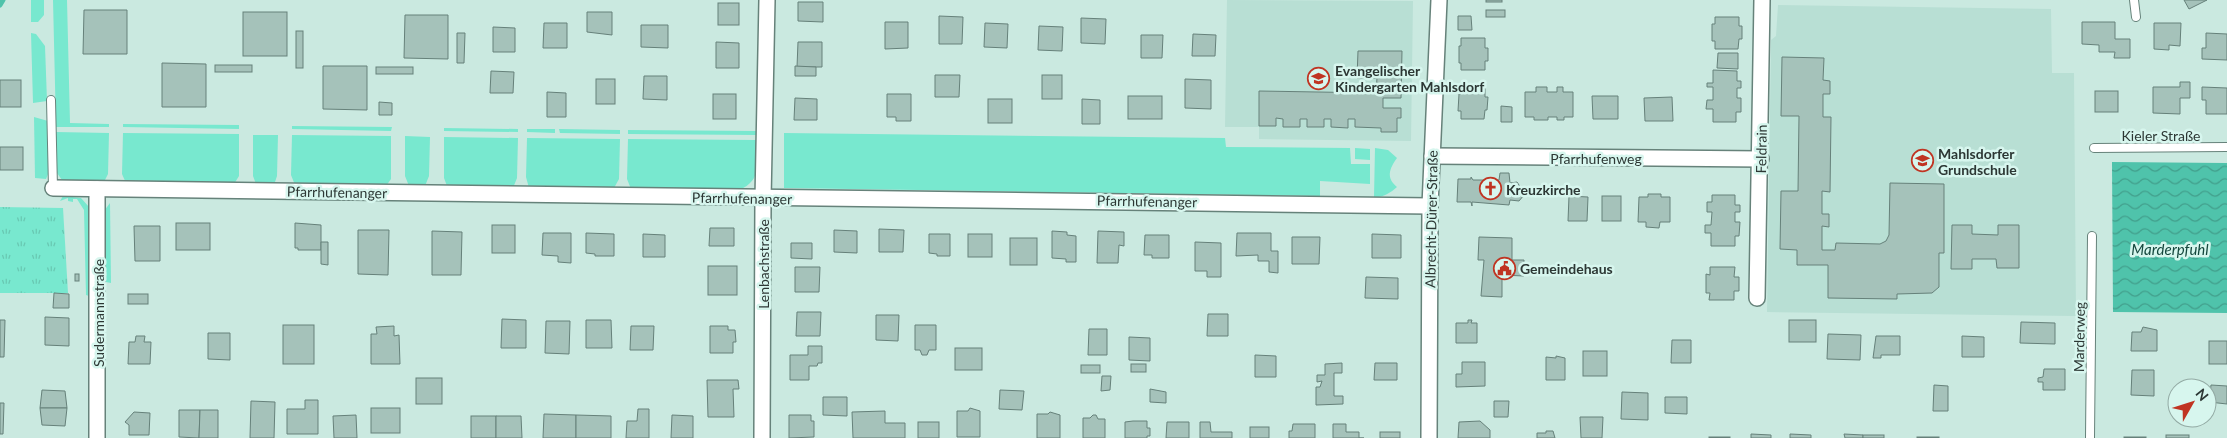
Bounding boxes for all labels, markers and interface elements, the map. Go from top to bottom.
place label: Evangelischer Kindergarten Mahlsdorf [1335,62,1484,95]
school or university icon: Evangelischer Kindergarten Mahlsdorf [1307,66,1331,90]
street label: Feldrain [1752,124,1770,174]
street label: Kieler Straße [2122,127,2200,144]
place label: Mahlsdorfer Grundschule [1938,145,2017,178]
school or university icon: Mahlsdorfer Grundschule [1910,149,1934,173]
street label: Albrecht-Dürer-Straße [1421,150,1441,288]
street label: Pfarrhufenweg [1550,150,1642,167]
church icon: Kreuzkirche [1478,177,1502,201]
place label: Kreuzkirche [1506,181,1581,198]
street label: Pfarrhufenanger [287,183,387,201]
street label: Pfarrhufenanger [692,189,792,207]
street label: Pfarrhufenanger [1097,192,1197,210]
street label: Lenbachstraße [755,219,772,309]
water label: Marderpfuhl [2131,240,2209,258]
public building icon: Gemeindehaus [1492,256,1516,280]
street label: Sudermannstraße [90,259,107,367]
place label: Gemeindehaus [1520,260,1613,277]
street label: Marderweg [2070,302,2088,372]
north arrow [2167,378,2217,428]
text: N [2192,385,2212,404]

